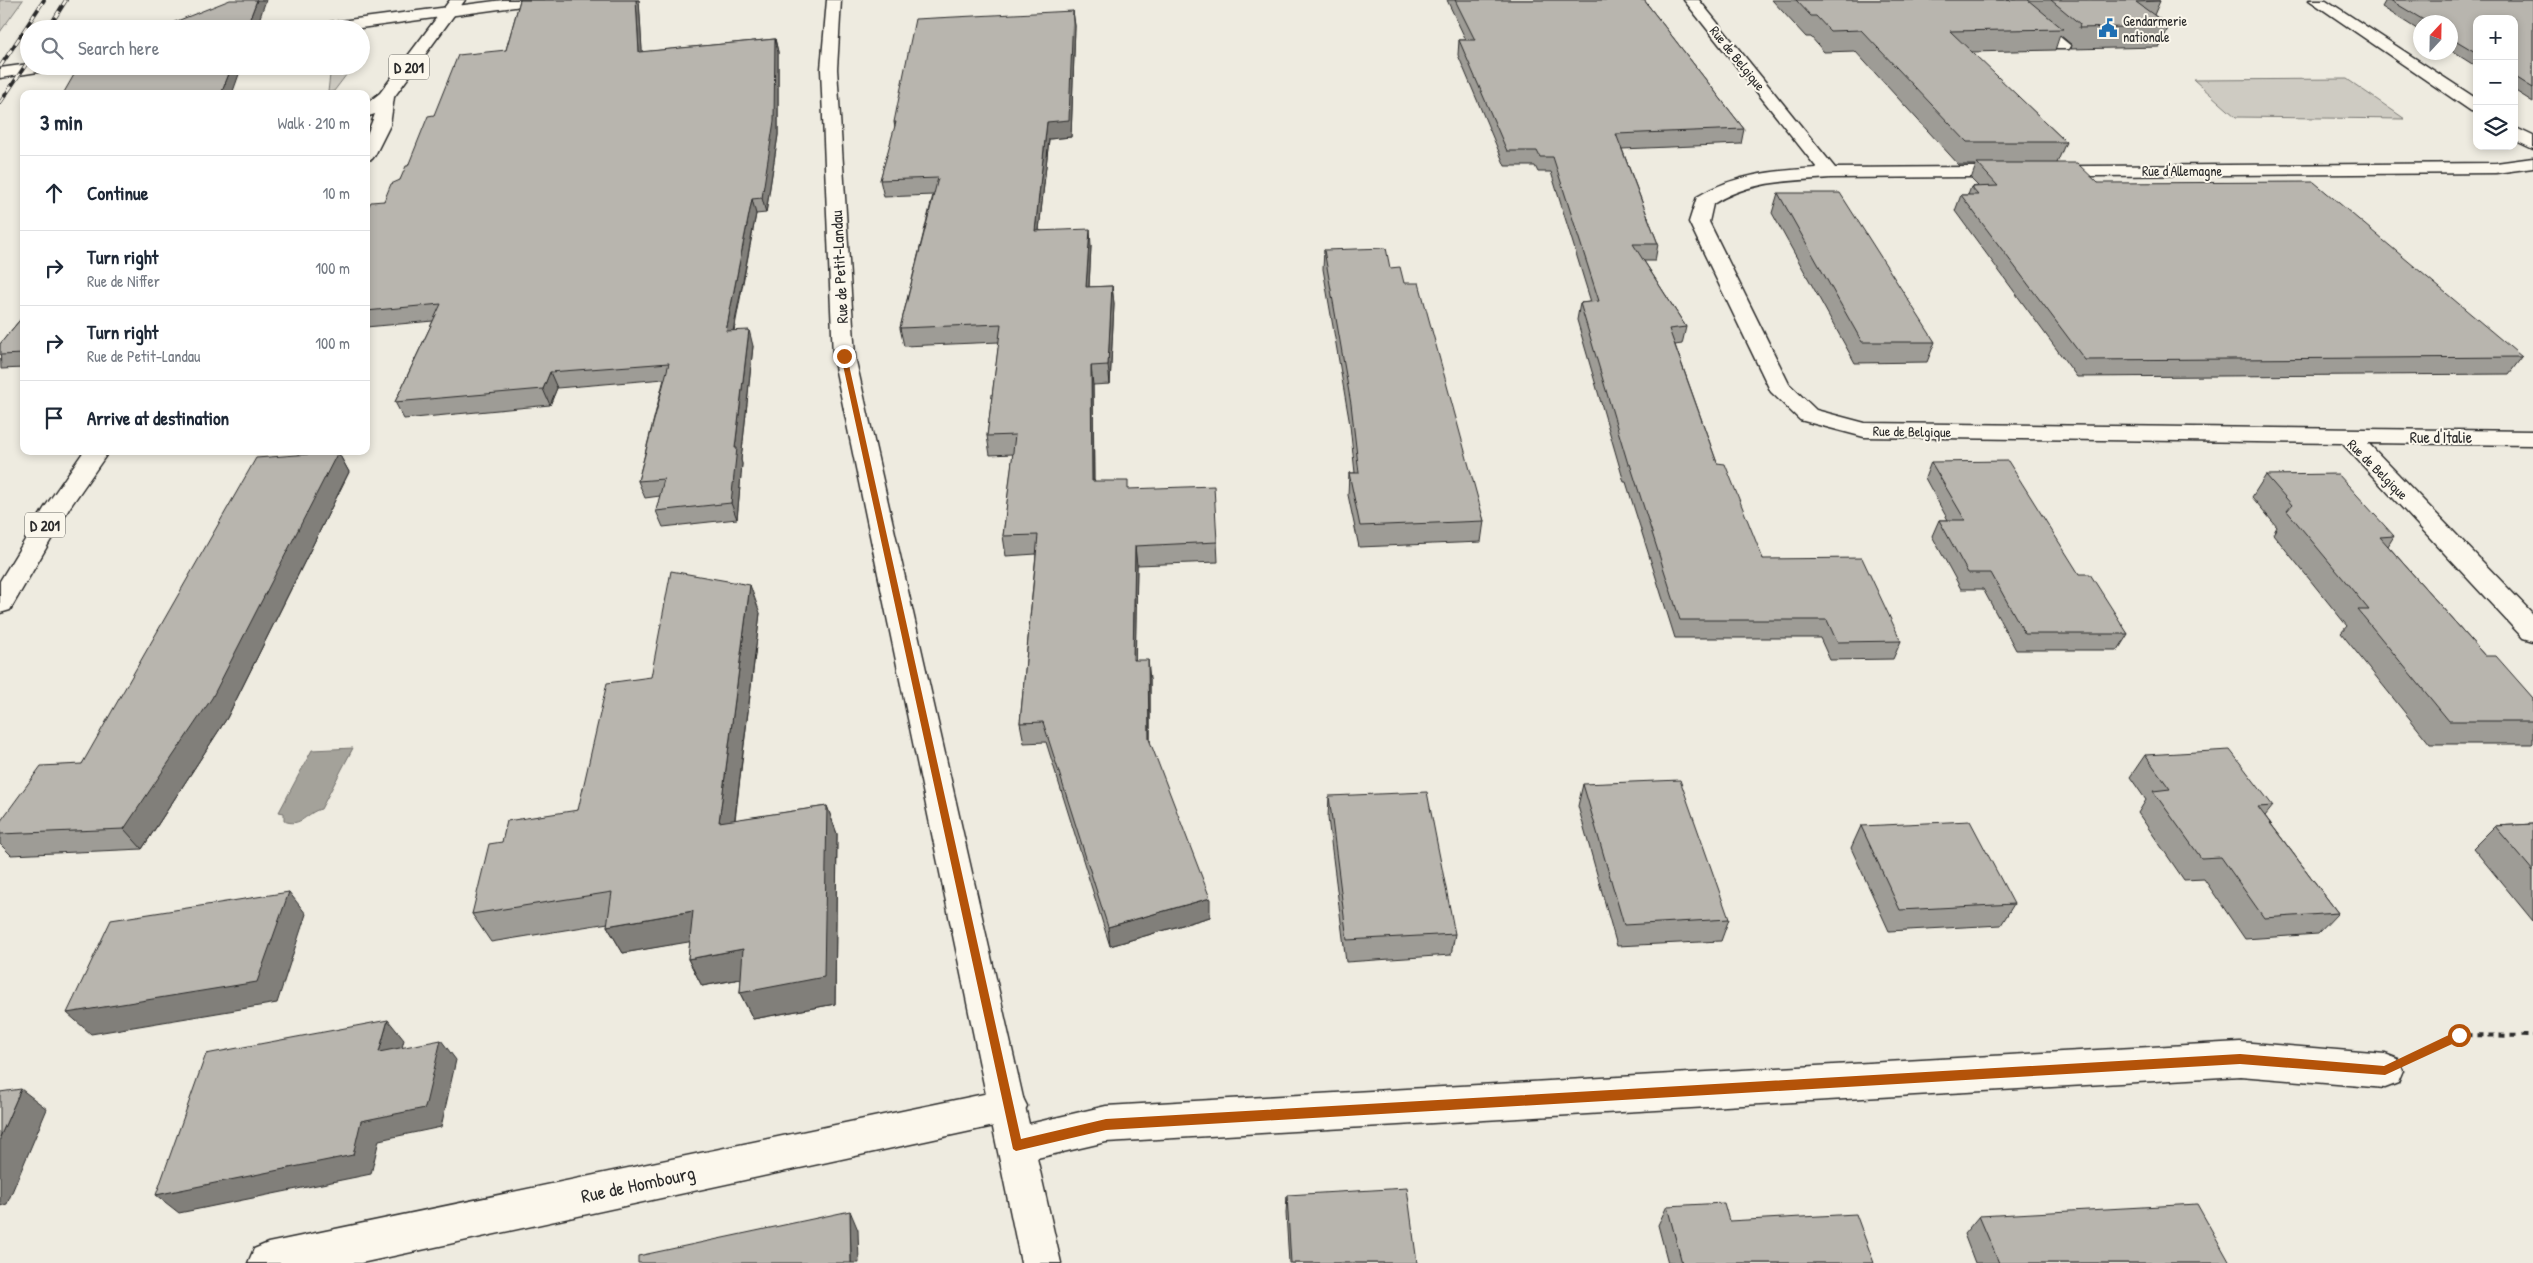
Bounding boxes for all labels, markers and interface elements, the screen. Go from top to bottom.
place label: Gendarmerie nationale [2123,11,2188,46]
north arrow [2413,15,2458,60]
map controls [2473,15,2518,150]
button: + [2473,15,2518,60]
public building icon: Gendarmerie nationale [2097,17,2119,39]
search box [20,20,370,75]
street label: Rue de Belgique [1705,22,1770,95]
icon: search [38,34,66,62]
text: Search here [78,35,159,61]
road number: D 201 [389,54,429,80]
button: − [2473,60,2518,105]
button: layers [2473,105,2518,150]
text: 3 min [40,108,83,137]
text: Walk · 210 m [277,112,350,134]
street label: Rue d'Allemagne [2142,161,2222,181]
icon: ahead [40,179,68,207]
text: Continue [87,180,148,206]
text: 10 m [322,182,350,204]
street label: Rue de Petit-Landau [825,209,853,324]
text: Turn right [87,244,158,270]
icon: right [40,254,68,282]
text: 100 m [315,257,350,279]
text: Rue de Niffer [87,270,160,292]
text: Turn right [87,319,158,345]
icon: right [40,329,68,357]
text: 100 m [315,332,350,354]
text: Rue de Petit-Landau [87,345,201,367]
route end [833,345,856,368]
icon: arrive [40,404,68,432]
text: Arrive at destination [87,405,229,431]
street label: Rue de Belgique [1873,421,1952,442]
street label: Rue d'Italie [2410,426,2473,448]
street label: Rue de Belgique [2343,435,2413,504]
road number: D 201 [25,512,65,538]
route start [2448,1024,2471,1047]
street label: Rue de Hombourg [579,1159,697,1209]

